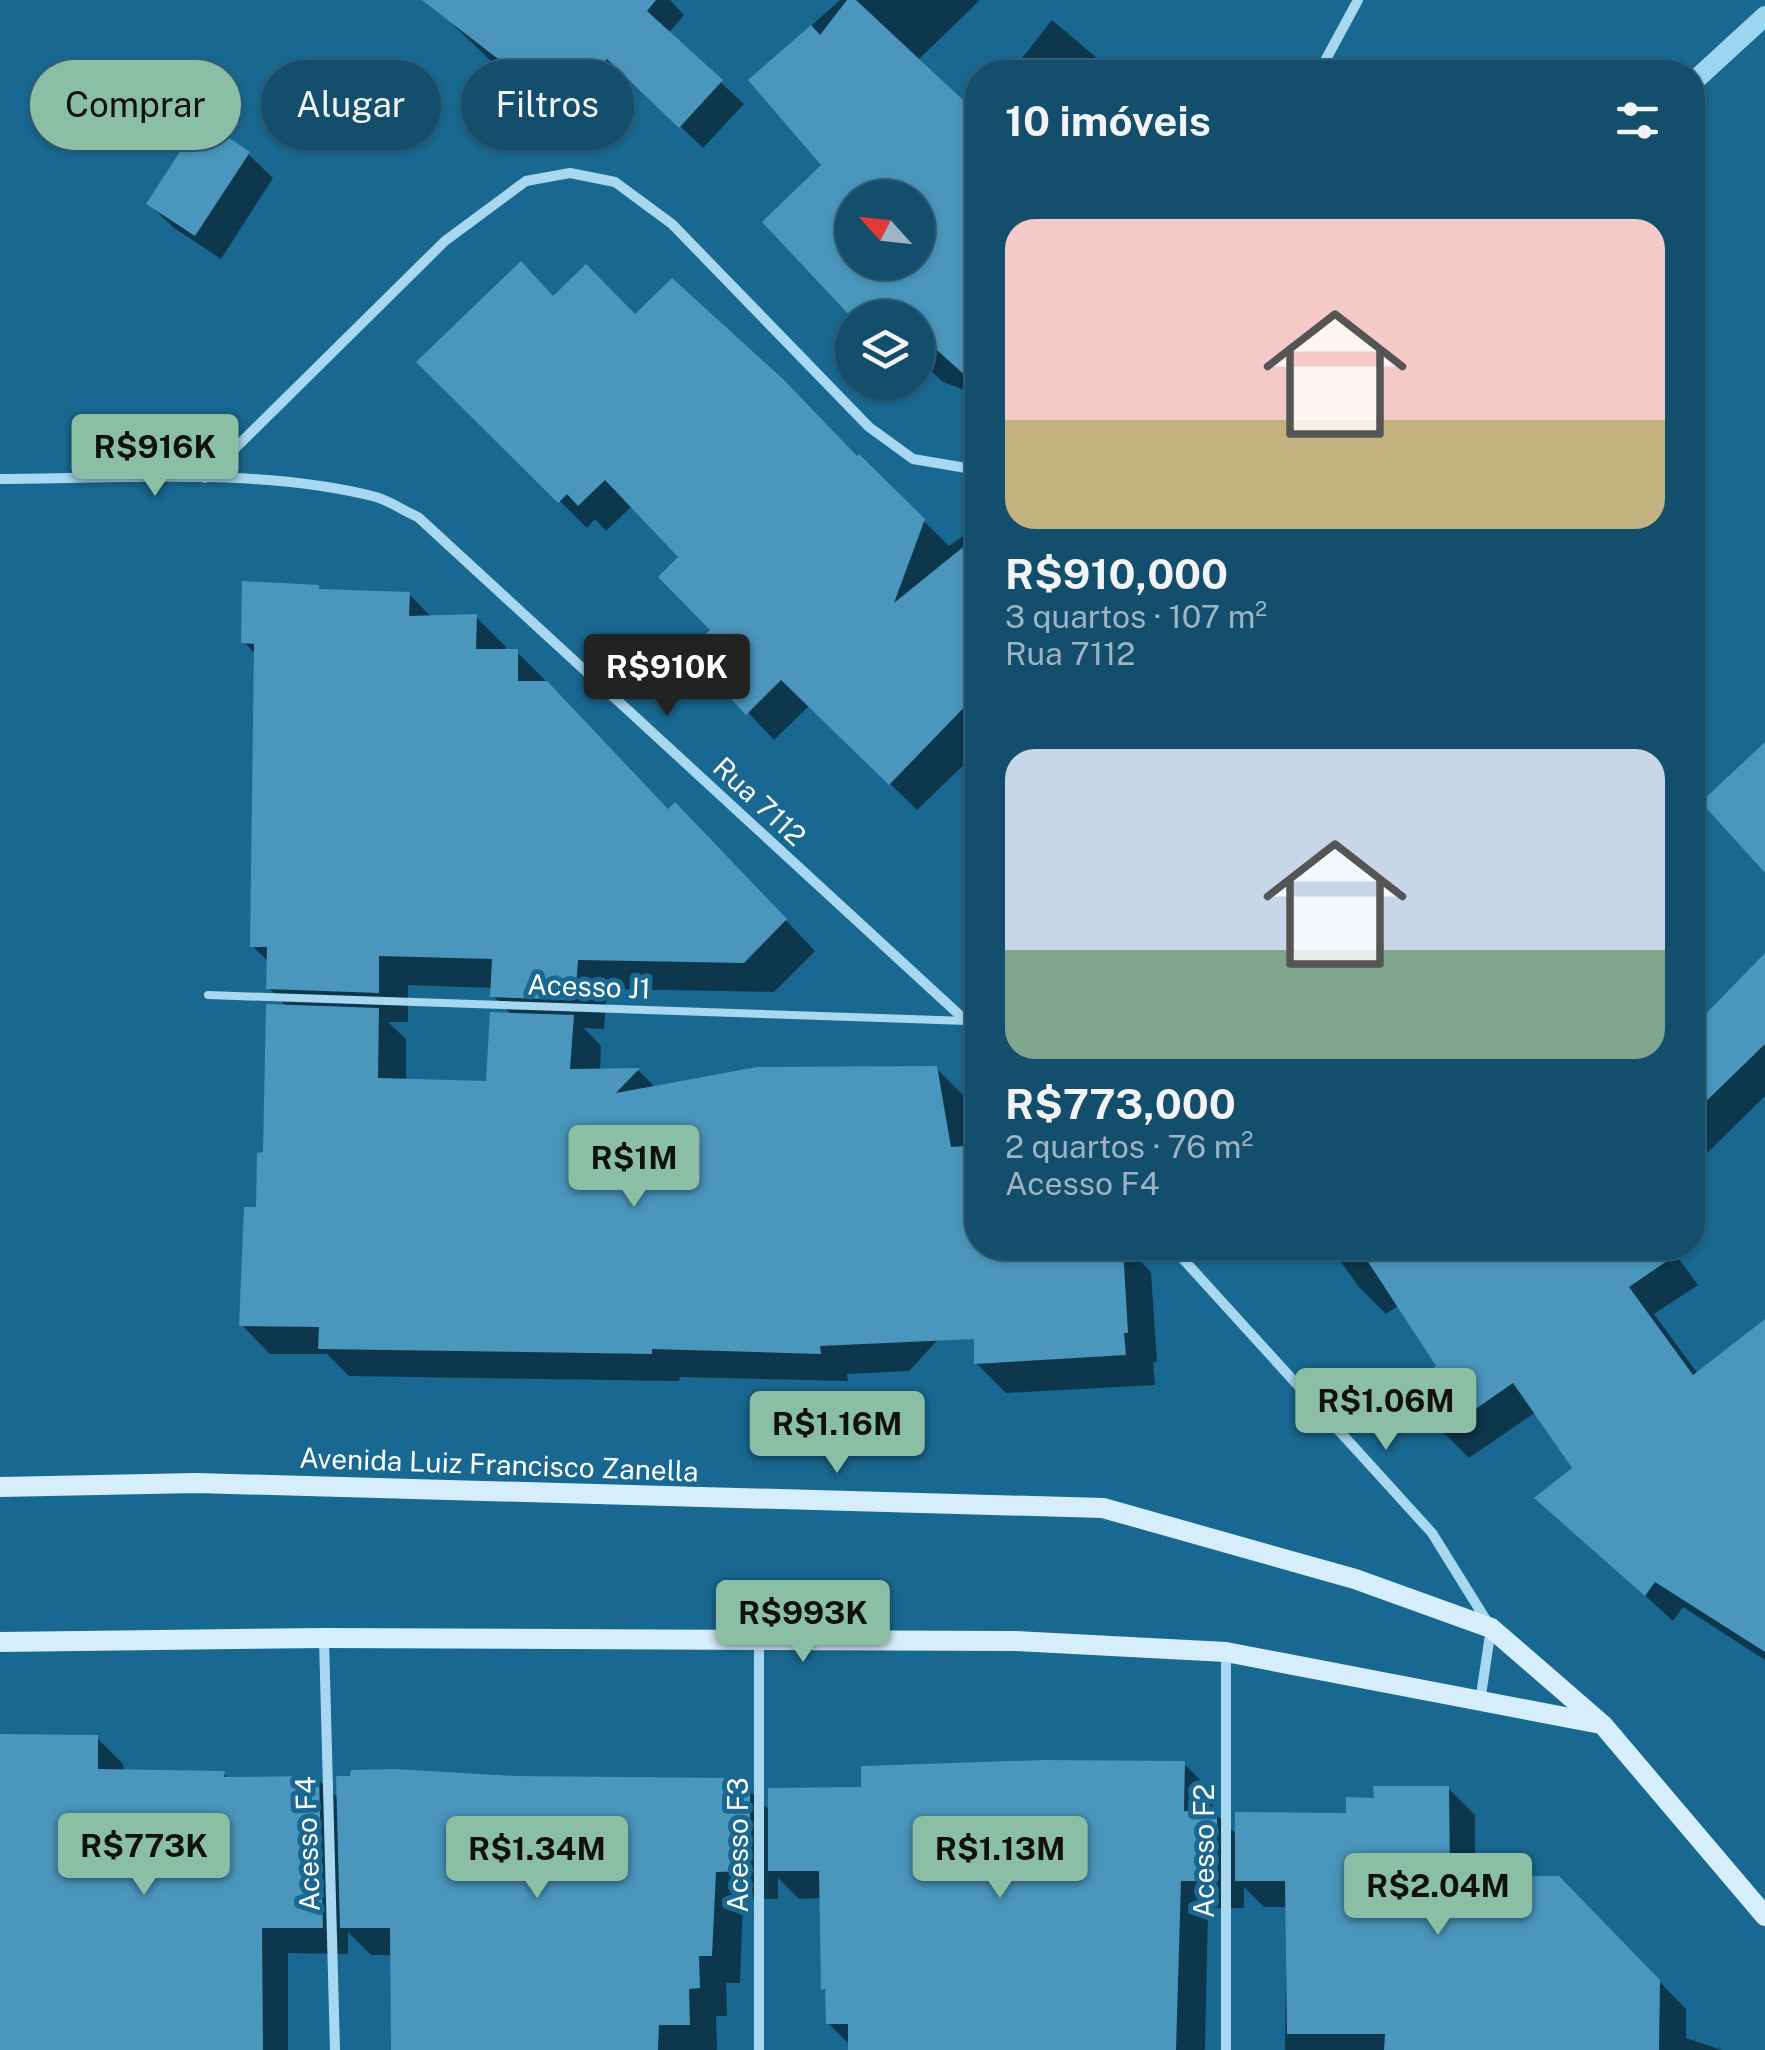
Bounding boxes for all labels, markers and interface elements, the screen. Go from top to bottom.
chip: Comprar [30,60,241,150]
chip: Alugar [261,60,441,150]
chip: Filtros [461,60,634,150]
icon: filters [1610,93,1665,148]
text: 10 imóveis [1005,96,1211,145]
north arrow [835,180,935,280]
map controls [835,180,935,400]
icon: home [1245,284,1425,464]
button: layers [835,300,935,400]
pin: R$916K [74,414,236,499]
text: R$916K [94,428,216,465]
text: R$910,000 [1005,549,1228,598]
text: 3 quartos · 107 m² [1005,598,1267,635]
pin: R$910K [586,634,748,719]
text: Rua 7112 [1005,635,1135,672]
text: R$910K [606,648,728,685]
street label: Rua 7112 [707,750,813,852]
icon: home [1245,814,1425,994]
street label: Acesso J1 [527,967,651,1005]
text: R$773,000 [1005,1079,1236,1128]
pin: R$1M [575,1125,693,1210]
text: 2 quartos · 76 m² [1005,1128,1253,1165]
text: R$1M [590,1139,678,1176]
text: Acesso F4 [1005,1165,1160,1202]
pin: R$1.06M [1294,1368,1478,1453]
text: R$1.06M [1317,1382,1455,1419]
pin: R$1.16M [745,1391,929,1476]
text: R$1.16M [772,1405,902,1442]
street label: Avenida Luiz Francisco Zanella [299,1441,699,1487]
pin: R$993K [722,1580,884,1665]
text: R$993K [738,1594,868,1631]
street label: Acesso F4 [288,1776,326,1912]
street label: Acesso F3 [721,1777,754,1913]
street label: Acesso F2 [1187,1784,1220,1918]
pin: R$773K [63,1813,225,1898]
pin: R$1.34M [445,1816,629,1901]
pin: R$1.13M [908,1816,1092,1901]
text: R$773K [80,1827,208,1864]
text: R$1.34M [468,1830,606,1867]
text: R$1.13M [935,1830,1065,1867]
pin: R$2.04M [1346,1853,1530,1938]
text: R$2.04M [1366,1867,1510,1904]

